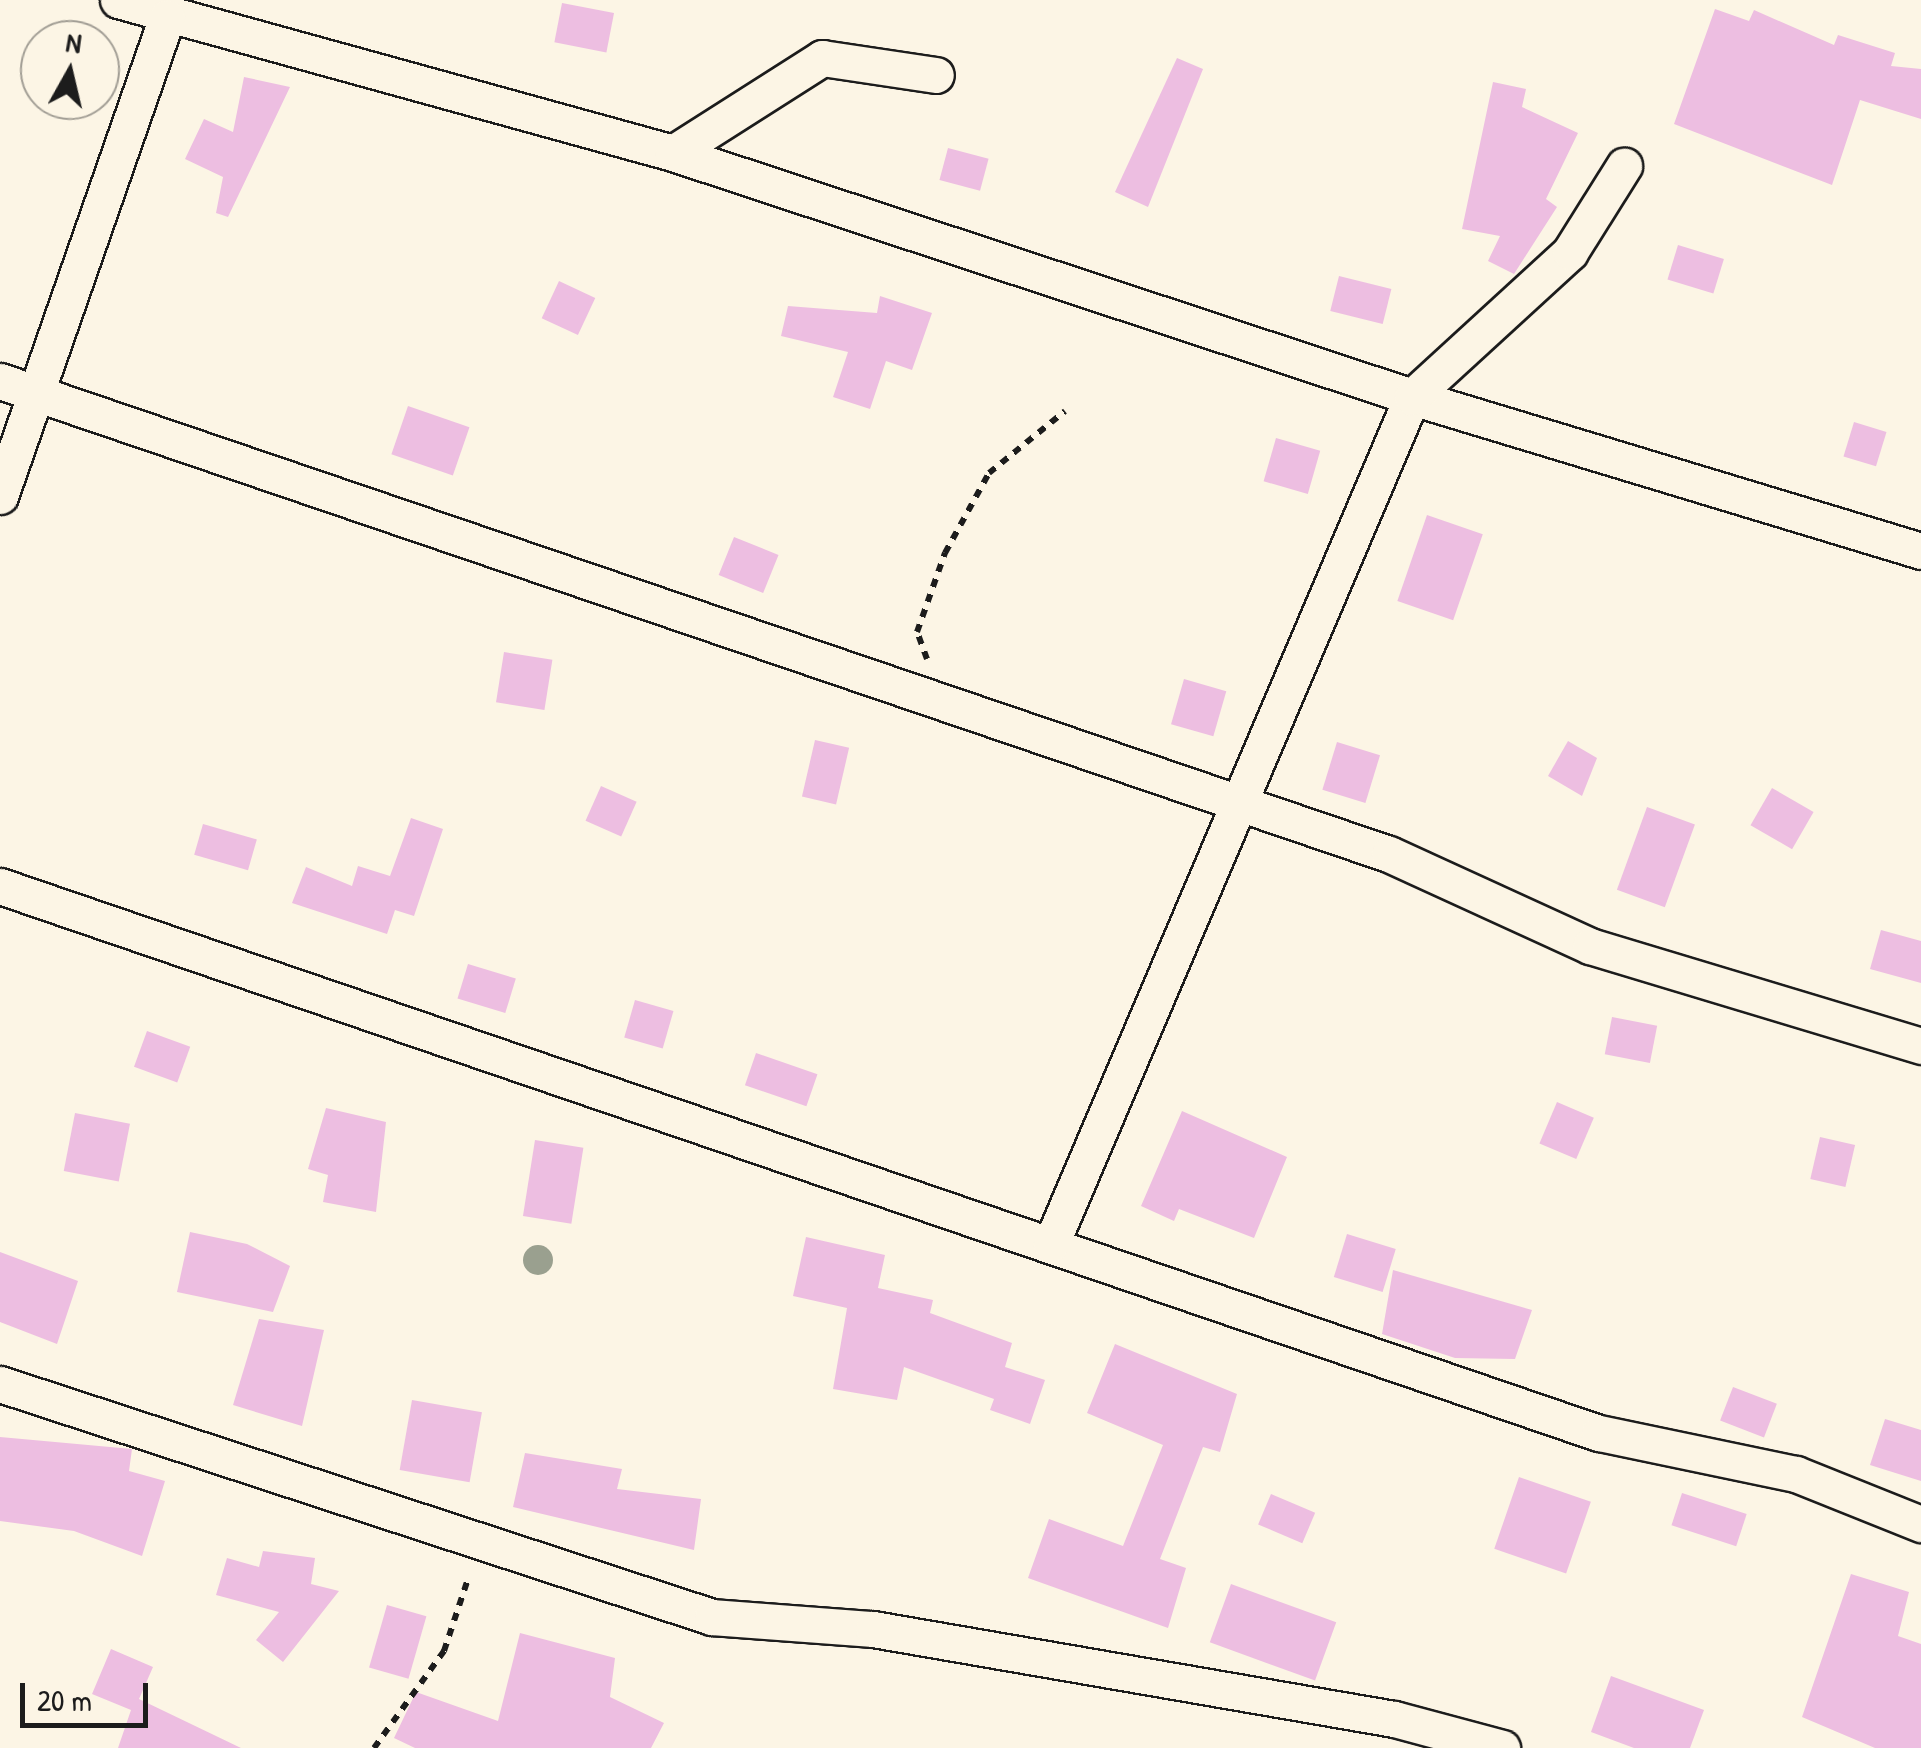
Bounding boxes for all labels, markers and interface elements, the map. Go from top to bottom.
north arrow [20,20,120,120]
text: N [64,22,84,62]
scale bar [25,1663,152,1725]
text: 20 m [37,1680,92,1720]

